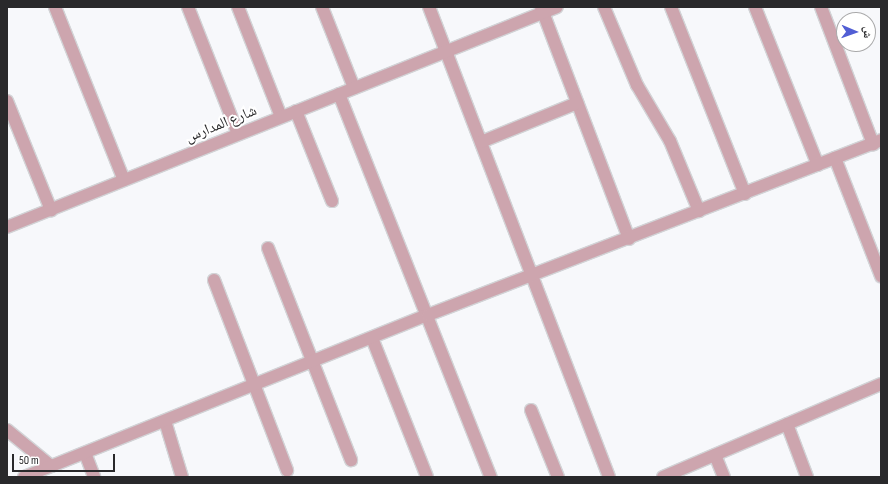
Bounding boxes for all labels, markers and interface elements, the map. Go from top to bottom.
north arrow [836,12,876,52]
text: ش [861,26,874,38]
street label: شارع المدارس [183,102,259,146]
scale bar [14,446,117,472]
text: 50 m [19,453,39,468]

